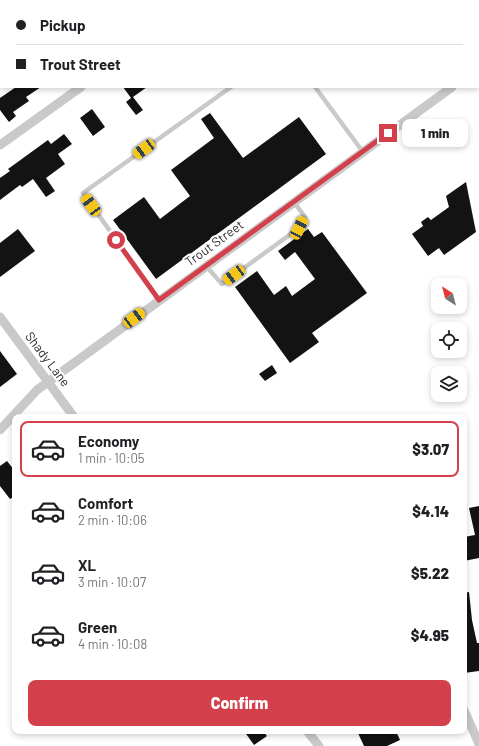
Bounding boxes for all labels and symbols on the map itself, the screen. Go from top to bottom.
callout: 1 min [402,119,468,147]
route end [379,124,397,142]
car [131,137,157,161]
car [79,192,103,218]
car [288,215,310,241]
street label: Trout Street [182,216,246,270]
route start [107,231,125,249]
car [221,263,247,287]
north arrow [431,278,467,314]
car [121,306,147,330]
street label: Shady Lane [22,328,74,390]

